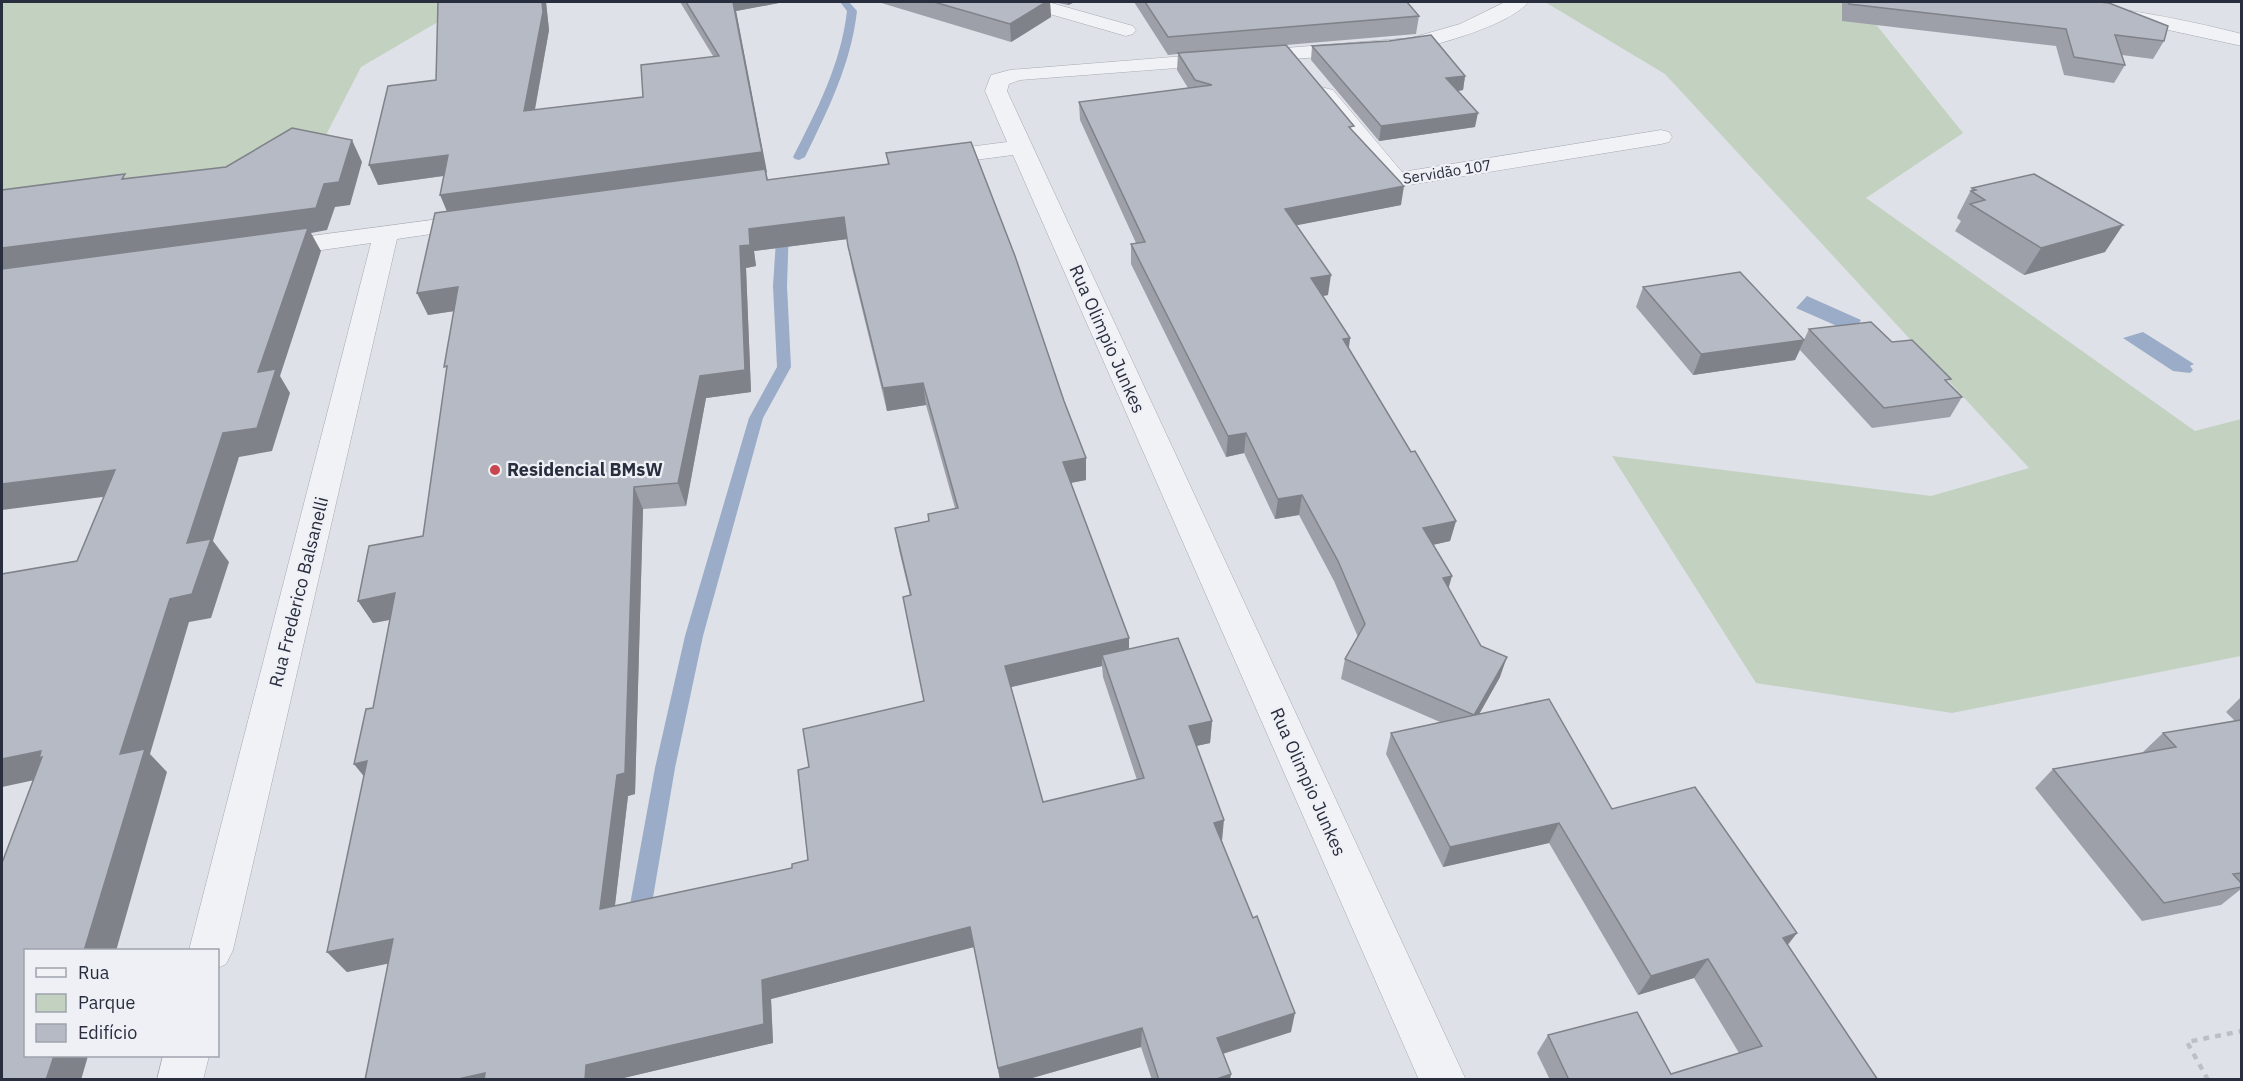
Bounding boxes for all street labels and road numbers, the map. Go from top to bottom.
street label: Servidão 107 [1401,155,1493,188]
street label: Rua Olimpio Junkes [1064,261,1151,417]
street label: Rua Frederico Balsanelli [264,494,333,689]
street label: Rua Olimpio Junkes [1265,704,1352,860]

